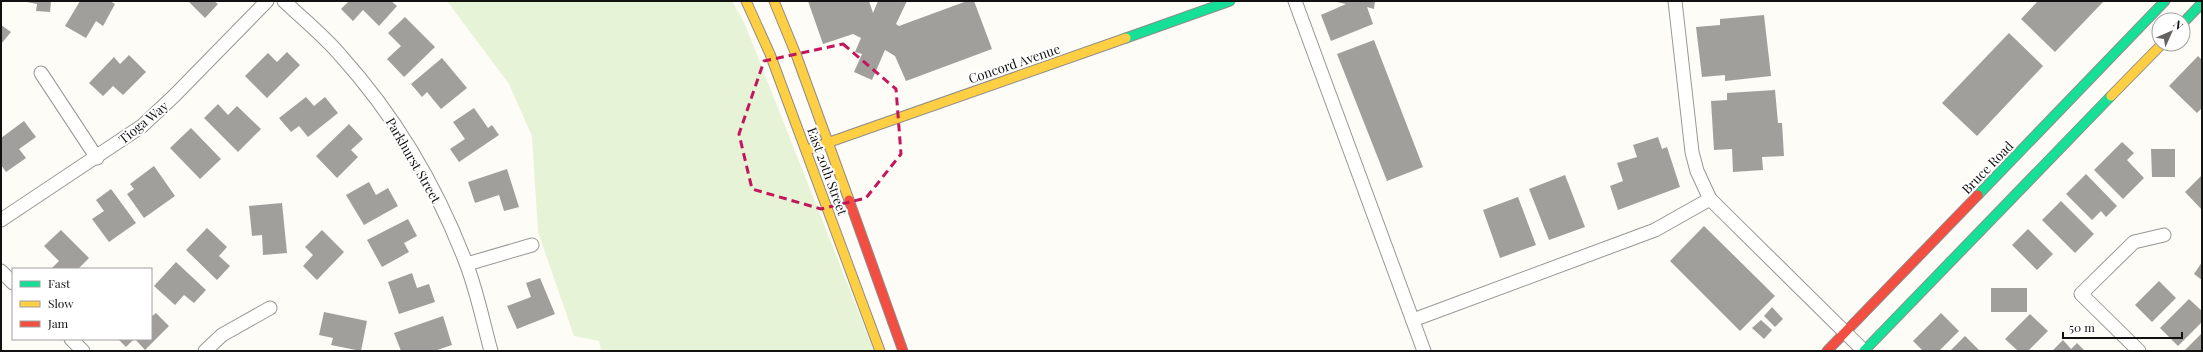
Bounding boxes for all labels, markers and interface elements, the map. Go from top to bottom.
north arrow [2151,12,2191,52]
text: N [2170,16,2187,33]
street label: Concord Avenue [966,39,1063,87]
street label: Tioga Way [115,97,172,147]
street label: Parkhurst Street [383,114,445,206]
street label: East 20th Street [804,125,852,218]
street label: Bruce Road [1958,137,2017,197]
legend [12,268,152,340]
text: Fast [48,275,71,291]
text: Slow [48,295,74,311]
scale bar [2063,314,2182,340]
text: Jam [47,315,69,331]
text: 50 m [2069,319,2095,335]

